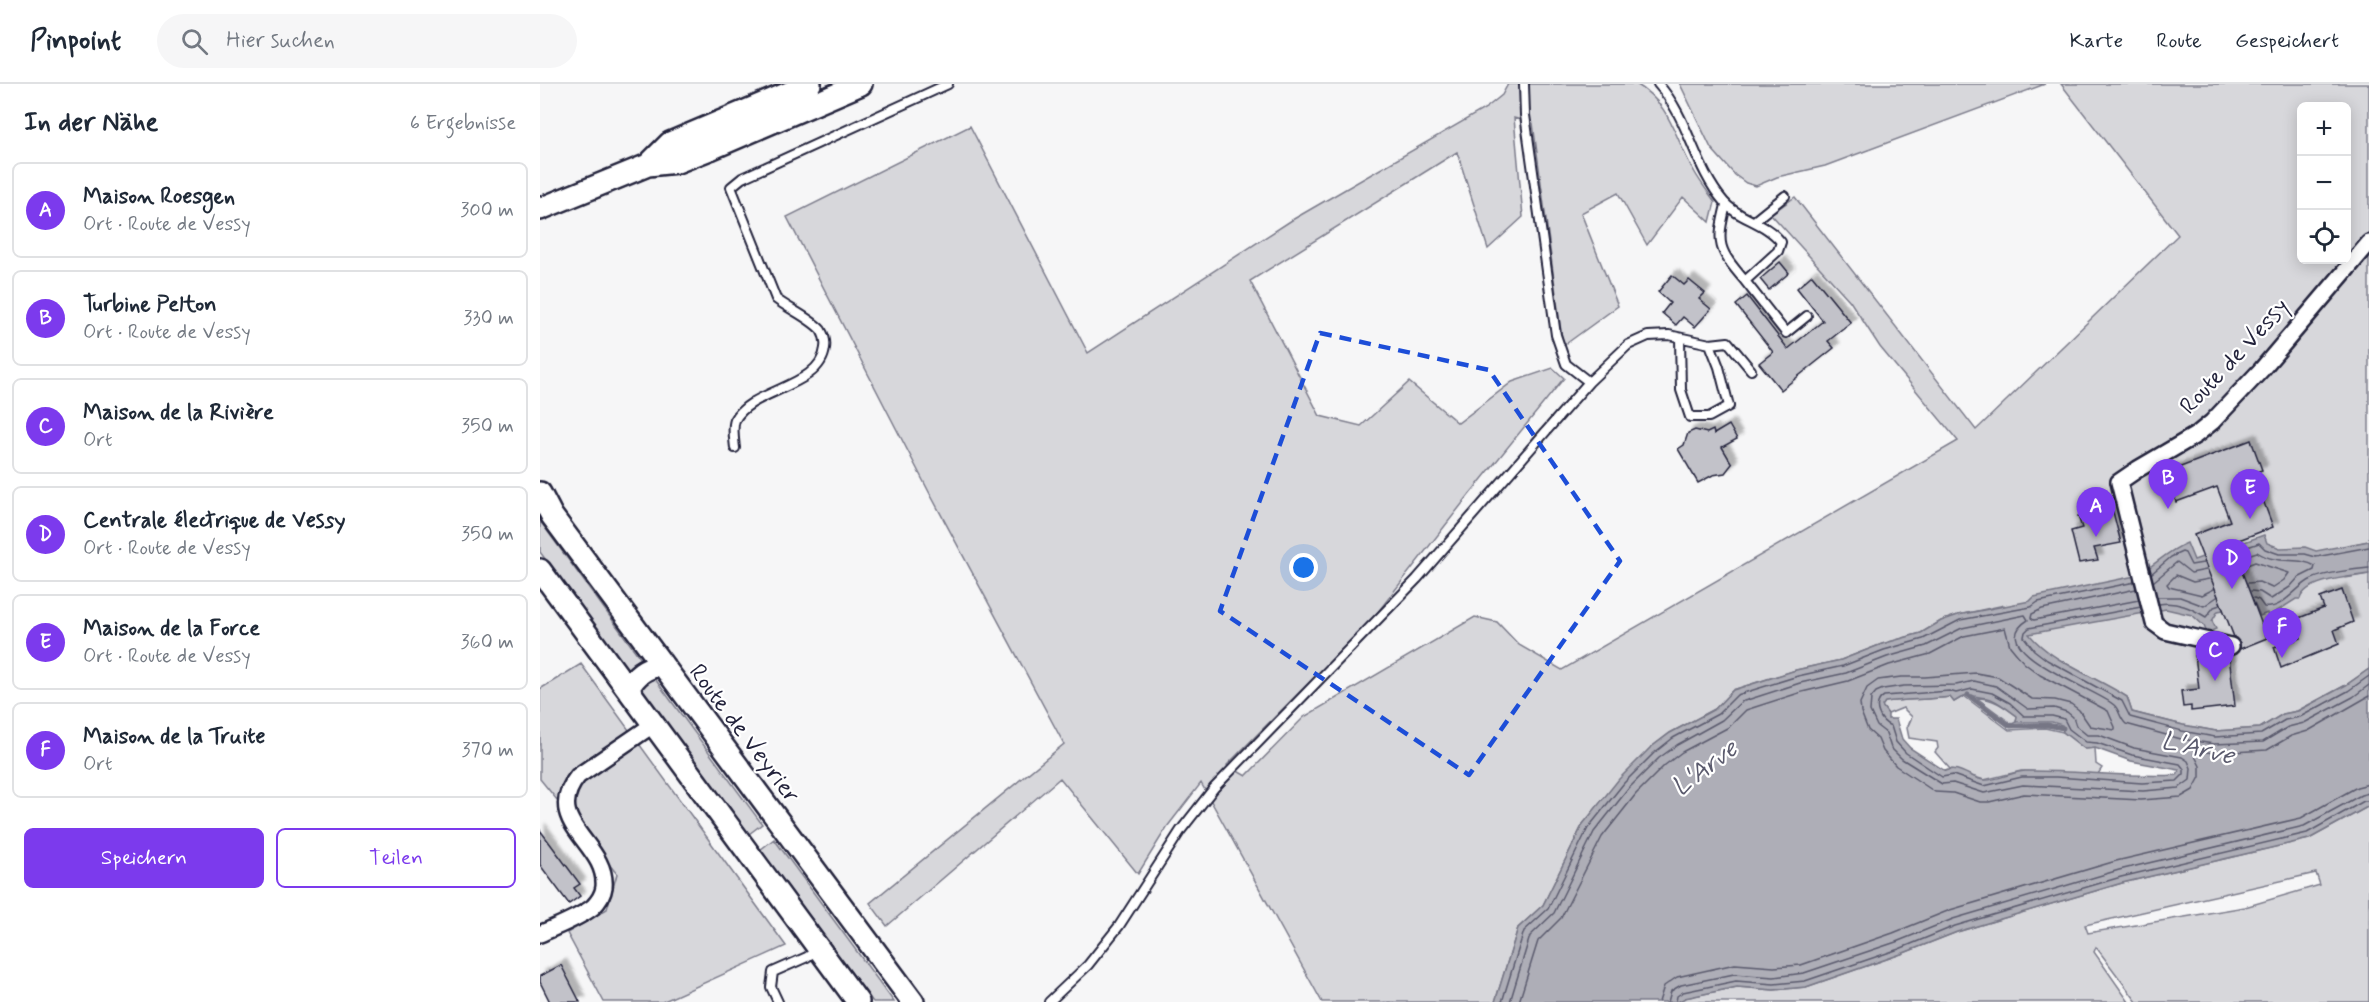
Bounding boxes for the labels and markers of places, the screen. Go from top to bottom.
pin: B [2148,460,2188,509]
pin: E [2230,470,2270,519]
pin: A [2076,488,2116,537]
pin: D [2212,540,2252,589]
pin: F [2262,608,2302,658]
pin: C [2196,632,2234,681]

